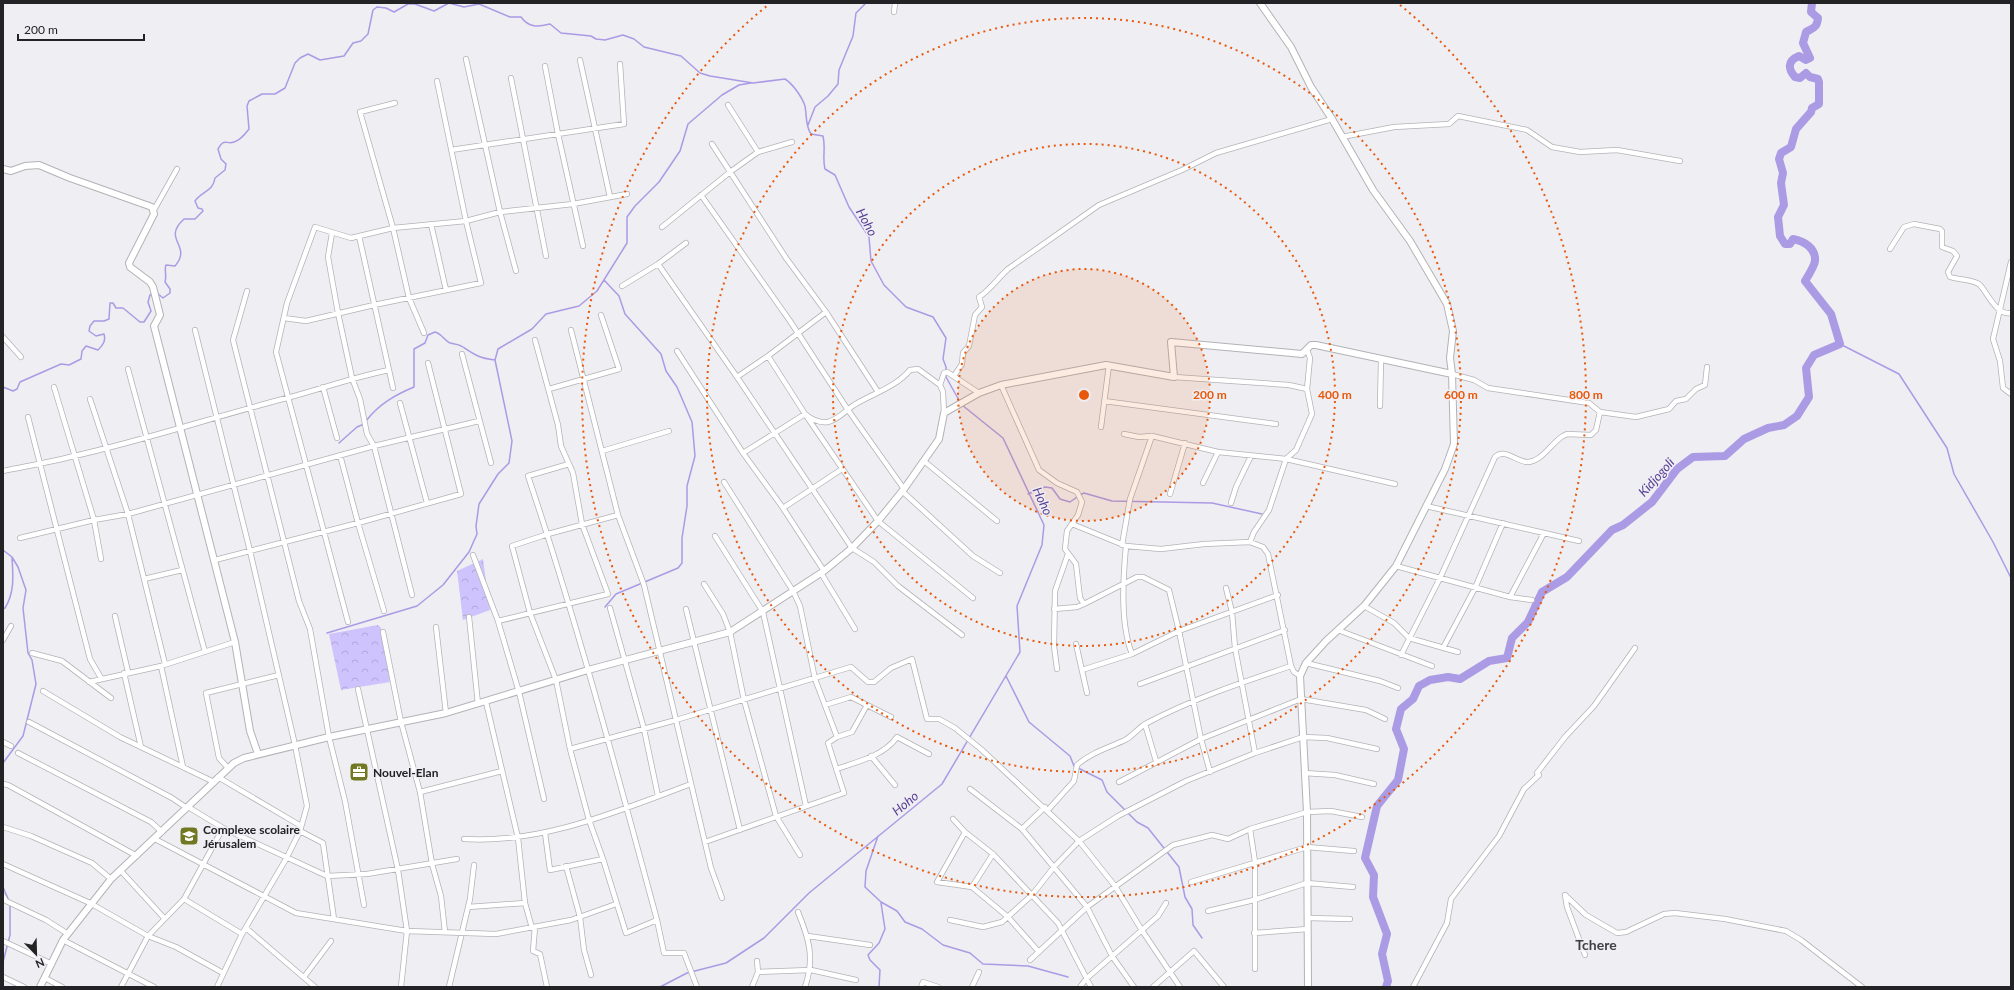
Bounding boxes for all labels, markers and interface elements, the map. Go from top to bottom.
scale bar [18,16,144,42]
text: 200 m [24,22,58,37]
water label: Hoho [853,205,881,239]
text: 200 m [1193,387,1227,402]
text: 400 m [1318,387,1352,402]
text: 600 m [1444,387,1478,402]
text: 800 m [1569,387,1603,402]
centre of rings [1077,388,1091,402]
water label: Kidjogoli [1635,454,1677,500]
water label: Hoho [1030,484,1057,518]
office icon: Nouvel-Elan [348,761,370,783]
place label: Nouvel-Elan [373,765,439,780]
water label: Hoho [889,787,922,818]
place label: Complexe scolaire Jérusalem [203,822,300,851]
school or university icon: Complexe scolaire Jérusalem [178,825,200,847]
north arrow [16,934,56,974]
district label: Tchere [1575,936,1617,953]
text: N [34,956,47,971]

